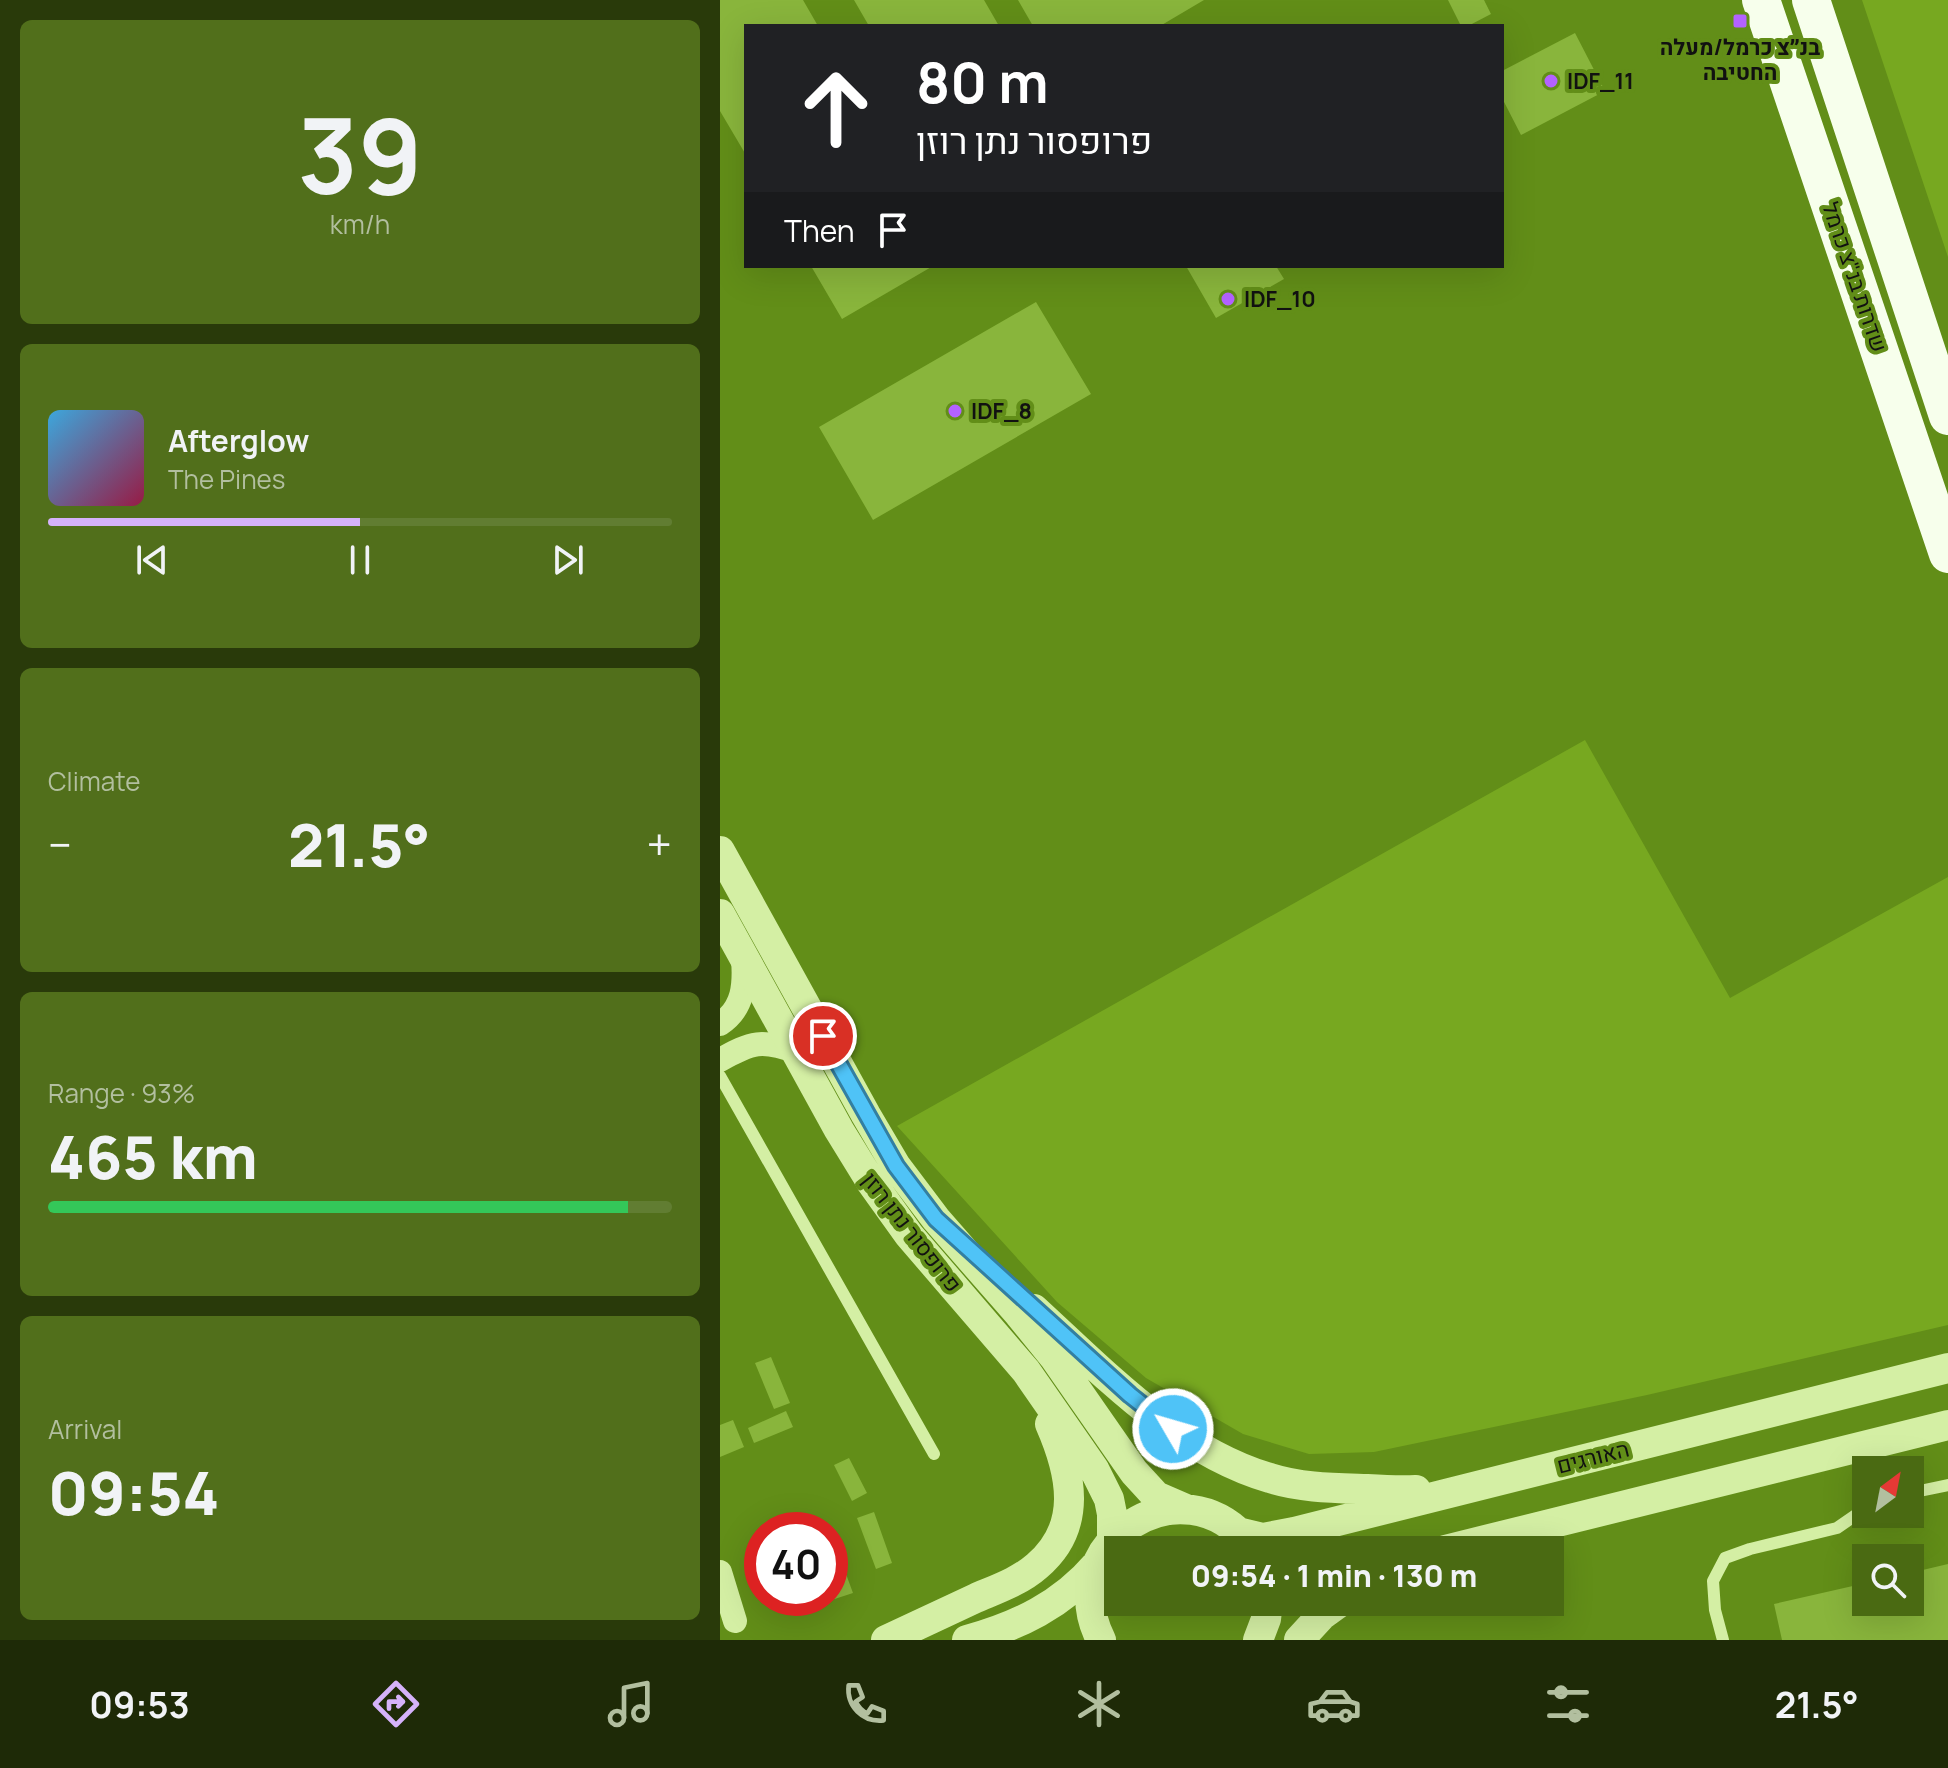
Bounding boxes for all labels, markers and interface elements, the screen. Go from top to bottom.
marker: בנ״צ כרמל/מעלה החטיבה [1731,12,1749,30]
place label: בנ״צ כרמל/מעלה החטיבה [1660,32,1820,87]
text: 80 m [916,43,1049,120]
icon: ahead [784,56,888,160]
place label: IDF_11 [1567,66,1634,96]
marker: IDF_11 [1542,72,1560,90]
text: 39 [297,83,423,225]
text: פרופסור נתן רוזן [916,116,1152,165]
street label: שדרות בנ"צ כרמל [1815,198,1895,356]
text: km/h [330,206,390,242]
icon: arrive [871,208,915,252]
text: Then [784,210,855,251]
place label: IDF_10 [1244,284,1316,314]
marker: IDF_10 [1219,290,1237,308]
place label: IDF_8 [971,396,1032,426]
marker: IDF_8 [946,402,964,420]
text: Afterglow [168,420,309,461]
text: The Pines [168,461,285,497]
icon: previous [130,538,174,582]
icon: pause [338,538,382,582]
icon: next [546,538,590,582]
text: Climate [48,763,140,799]
text: 21.5° [288,803,431,885]
text: − [48,814,72,874]
text: + [647,814,672,874]
pin [789,1002,857,1070]
icon: arrive [801,1014,845,1058]
text: Range · 93% [48,1075,195,1111]
text: 465 km [48,1115,258,1197]
street label: פרופסור נתן רוזן [856,1166,968,1298]
position arrow [1131,1387,1215,1471]
text: Arrival [48,1411,122,1447]
street label: האורגים [1554,1434,1632,1480]
text: 09:54 [48,1451,219,1533]
north arrow [1852,1456,1924,1528]
map controls [1852,1456,1924,1616]
speed limit sign: 40 [744,1512,848,1616]
button: search [1852,1544,1924,1616]
text: 09:54 · 1 min · 130 m [1191,1555,1477,1596]
icon: directions [368,1676,424,1732]
icon: music [603,1676,659,1732]
icon: phone [837,1676,893,1732]
icon: climate [1071,1676,1127,1732]
icon: car [1306,1676,1362,1732]
icon: filters [1540,1676,1596,1732]
text: 09:53 [89,1680,190,1729]
text: 21.5° [1775,1680,1859,1729]

